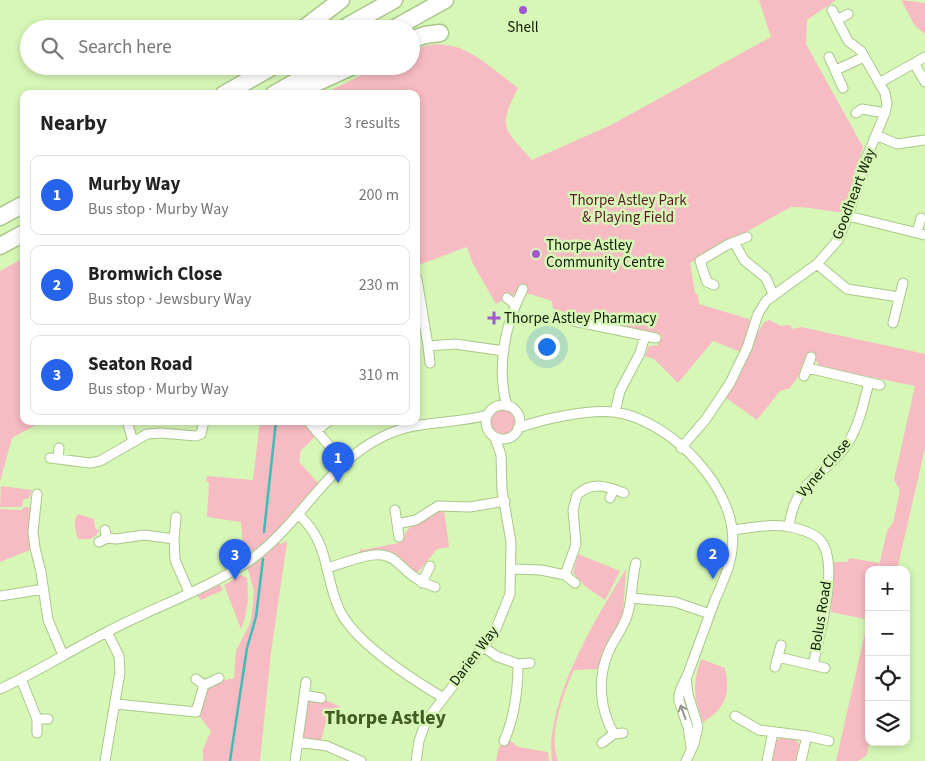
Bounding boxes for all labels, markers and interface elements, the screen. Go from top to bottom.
marker: Shell [517,4,529,16]
place label: Shell [507,17,539,38]
search box [20,20,420,75]
icon: search [38,34,66,62]
text: Search here [78,34,172,61]
text: Nearby [40,108,107,138]
text: 3 results [344,112,400,134]
street label: Goodheart Way [827,145,881,243]
text: Murby Way [88,171,180,198]
text: 1 [53,184,61,206]
text: 200 m [359,184,399,206]
park label: Thorpe Astley Park & Playing Field [569,190,687,228]
text: Bus stop · Murby Way [88,198,229,220]
place label: Thorpe Astley Community Centre [546,235,664,273]
marker: Thorpe Astley Community Centre [530,248,542,260]
text: Bromwich Close [88,261,222,288]
text: 2 [53,274,61,296]
text: 230 m [359,274,399,296]
text: Bus stop · Jewsbury Way [88,288,251,310]
place label: Thorpe Astley Pharmacy [504,308,657,329]
marker: Thorpe Astley Pharmacy [488,312,500,324]
your location [534,334,560,360]
text: Seaton Road [88,351,193,378]
text: 3 [53,364,61,386]
text: 310 m [359,364,399,386]
text: Bus stop · Murby Way [88,378,229,400]
street label: Vyner Close [792,434,856,502]
pin: 1 [322,442,354,483]
pin: 2 [697,538,729,579]
pin: 3 [219,539,251,580]
map controls [865,566,910,746]
button: + [865,566,910,611]
street label: Bolus Road [805,580,837,652]
button: − [865,611,910,656]
street label: Darien Way [444,622,504,690]
button: locate [865,656,910,701]
button: layers [865,701,910,746]
district label: Thorpe Astley [324,704,446,732]
one-way arrow [678,704,687,720]

